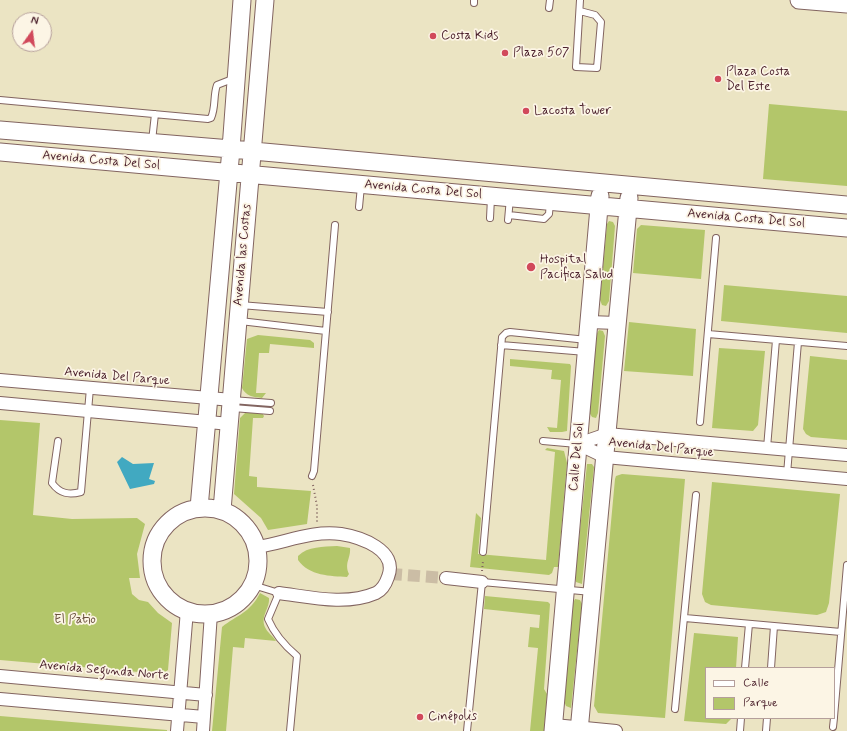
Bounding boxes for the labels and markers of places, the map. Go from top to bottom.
place label: Costa Kids [441,28,498,44]
marker: Costa Kids [428,31,438,41]
place label: Plaza 507 [513,45,570,61]
marker: Plaza 507 [500,48,510,58]
place label: Plaza Costa Del Este [726,64,790,95]
marker: Plaza Costa Del Este [713,74,723,84]
place label: Lacosta Tower [534,103,611,119]
marker: Lacosta Tower [521,106,531,116]
place label: Hospital Pacifica Salud [540,252,613,283]
marker: Hospital Pacifica Salud [525,261,537,273]
place label: Cinépolis [428,709,477,725]
marker: Cinépolis [415,712,425,722]

